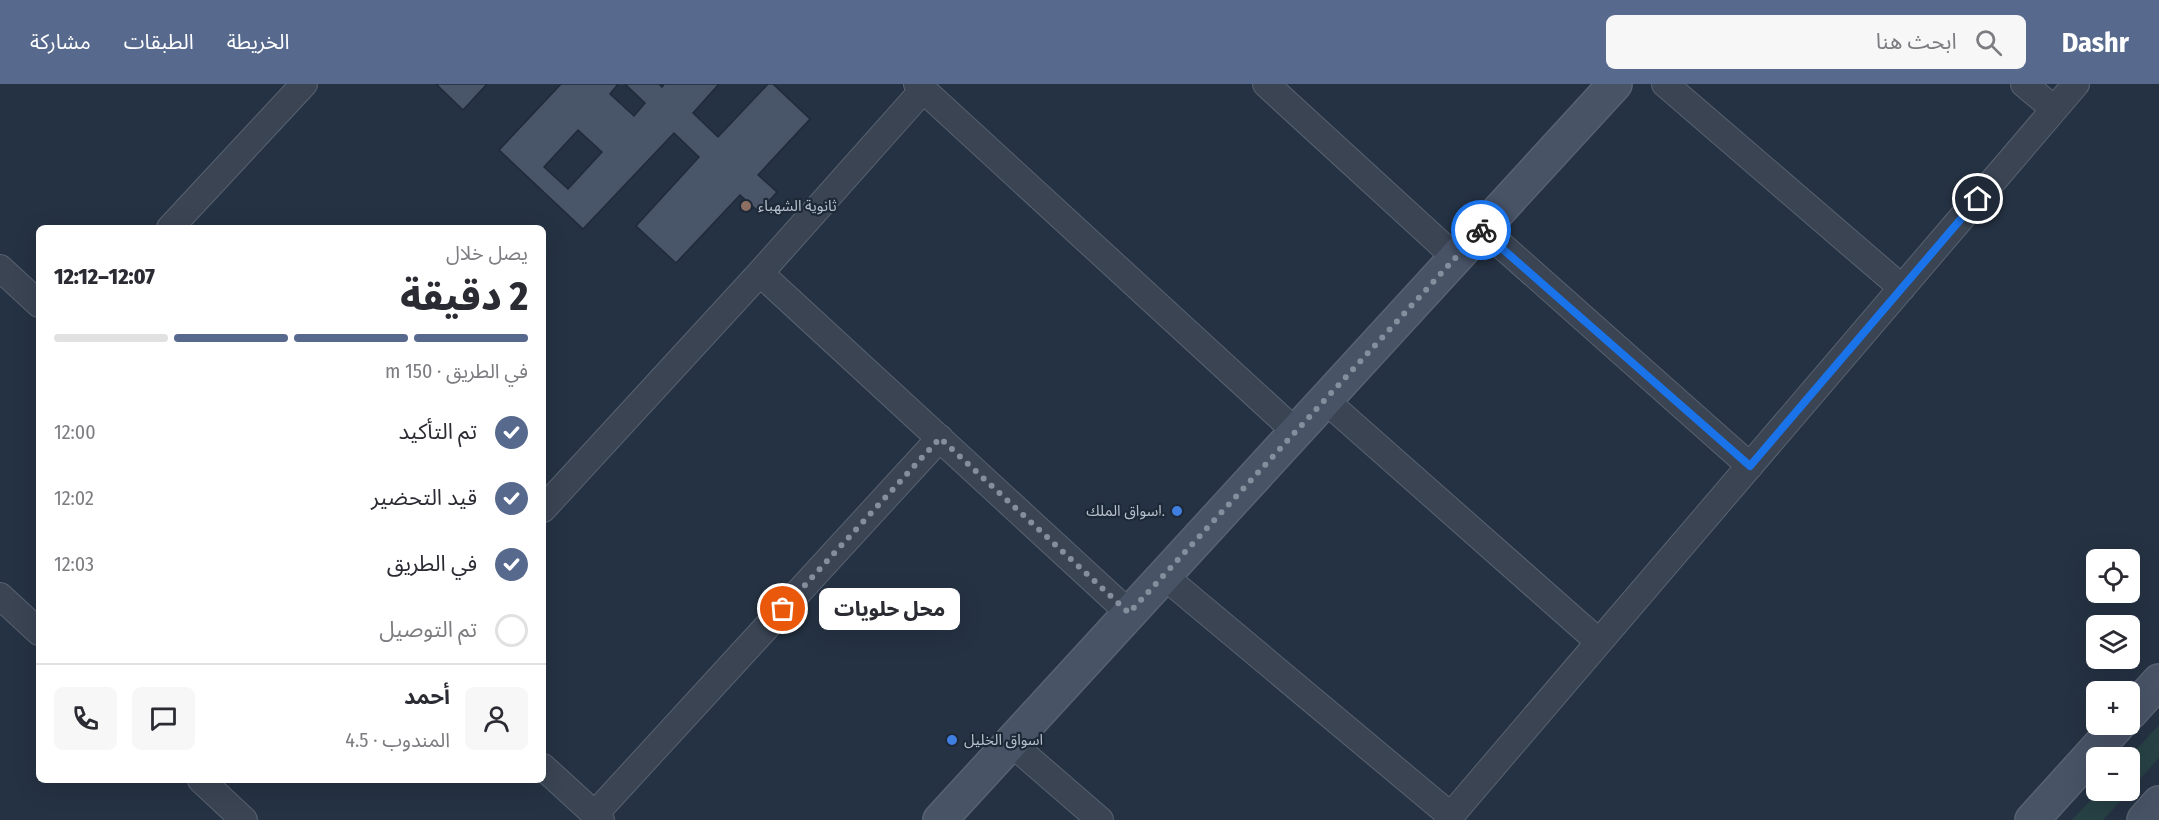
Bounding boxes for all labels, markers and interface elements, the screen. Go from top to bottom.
search box [1606,15,2026,69]
icon: search [1972,26,2005,59]
text: Dashr [2062,26,2129,59]
text: ابحث هنا [1876,28,1957,55]
text: مشاركة [30,29,91,55]
text: الطبقات [124,29,194,55]
text: الخريطة [227,29,290,55]
pin [1952,173,2003,224]
icon: home [1961,182,1994,215]
place label: ثانوية الشهباء [758,197,837,215]
marker: ثانوية الشهباء [739,199,753,213]
courier [1451,200,1511,260]
icon: bike [1465,214,1498,247]
text: يصل خلال [446,241,528,265]
text: 12:07–12:12 [54,263,155,290]
text: 2 دقيقة [400,274,528,320]
text: في الطريق · 150 m [385,359,528,383]
icon: check [495,416,528,449]
text: تم التأكيد [398,418,477,445]
text: 12:00 [54,420,96,444]
icon: check [495,482,528,515]
text: قيد التحضير [371,484,477,511]
text: 12:02 [54,486,94,510]
place label: اسواق الملك. [1086,502,1165,520]
marker: اسواق الملك. [1170,504,1184,518]
icon: check [495,548,528,581]
map controls [2086,549,2140,801]
button: locate [2086,549,2140,603]
text: في الطريق [387,550,477,577]
text: 12:03 [54,552,94,576]
pin [757,583,808,634]
callout: محل حلويات [819,588,960,630]
icon: bag [766,592,799,625]
text: محل حلويات [834,597,945,621]
button: layers [2086,615,2140,669]
text: تم التوصيل [379,616,477,643]
button: + [2086,681,2140,735]
text: أحمد [404,683,450,710]
button: phone [54,687,117,750]
button: chat [132,687,195,750]
button: person [465,687,528,750]
text: المندوب · 4.5 [345,728,450,752]
place label: اسواق الخليل [964,731,1043,749]
marker: اسواق الخليل [945,733,959,747]
button: − [2086,747,2140,801]

